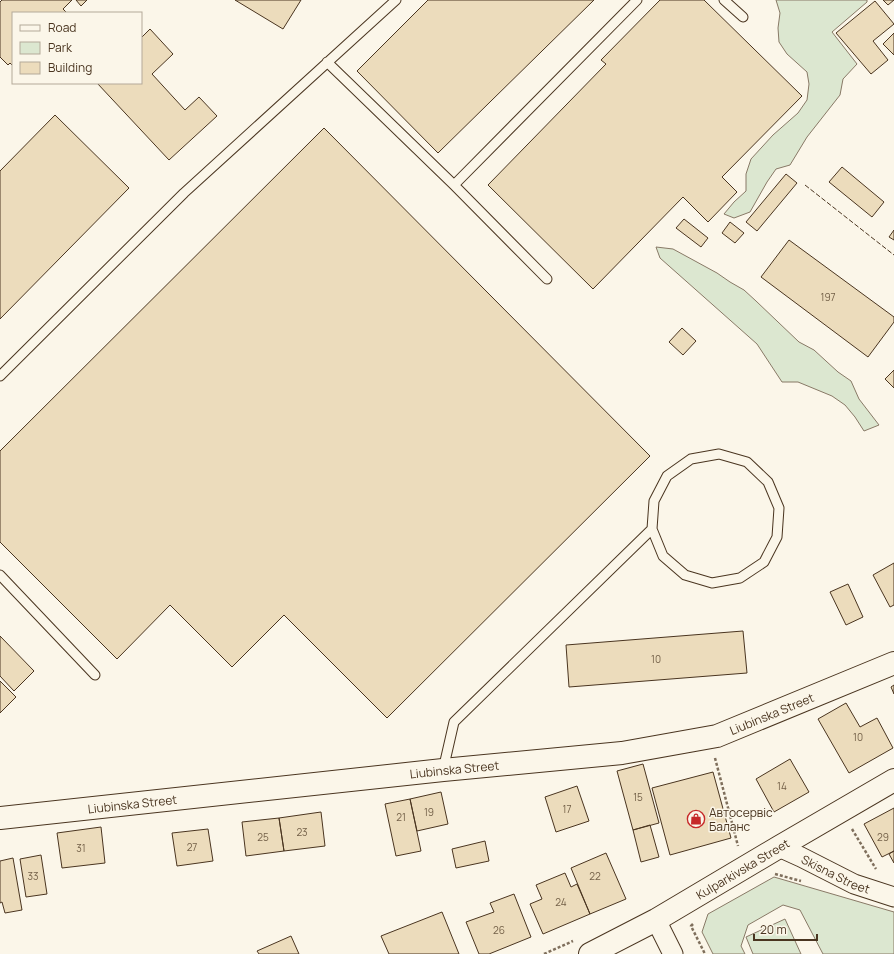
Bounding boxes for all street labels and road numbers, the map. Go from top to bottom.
street label: Liubinska Street [727,688,817,738]
street label: Liubinska Street [409,756,500,782]
street label: Liubinska Street [87,790,178,817]
street label: Kulparkivska Street [693,834,793,903]
street label: Skisna Street [799,850,872,897]

